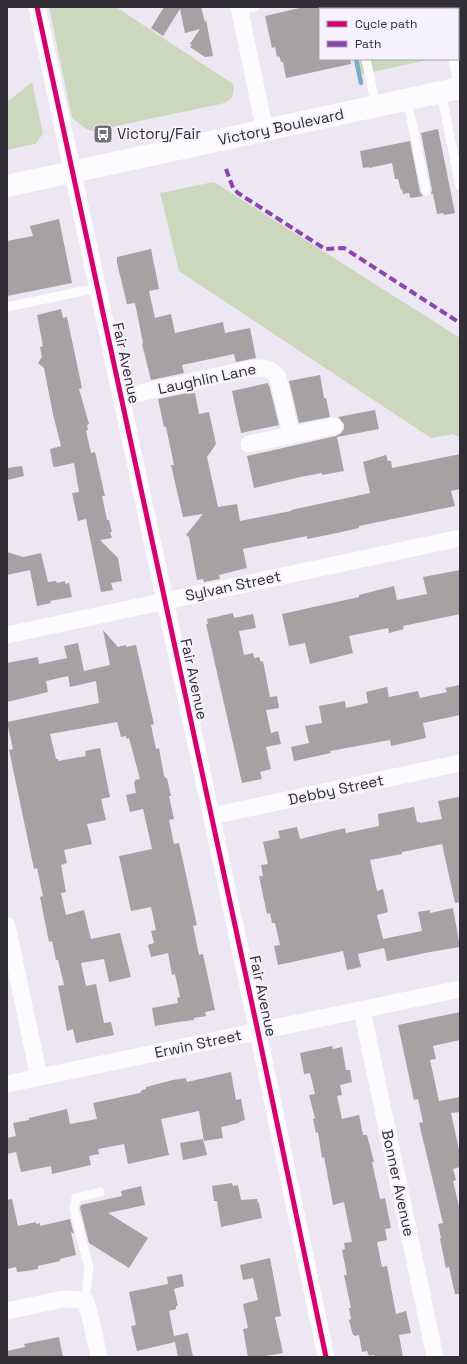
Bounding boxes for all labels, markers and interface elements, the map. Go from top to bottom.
legend [319,8,459,60]
text: Cycle path [355,16,417,32]
text: Path [355,36,381,52]
street label: Victory Boulevard [216,104,346,149]
bus stop icon: Victory/Fair [92,123,114,145]
place label: Victory/Fair [117,124,201,143]
street label: Fair Avenue [109,321,144,405]
street label: Laughlin Lane [156,359,258,398]
street label: Sylvan Street [183,566,283,605]
street label: Fair Avenue [177,637,212,721]
street label: Debby Street [286,770,385,809]
street label: Fair Avenue [246,954,281,1038]
street label: Erwin Street [153,1025,243,1062]
street label: Bonner Avenue [378,1128,419,1238]

